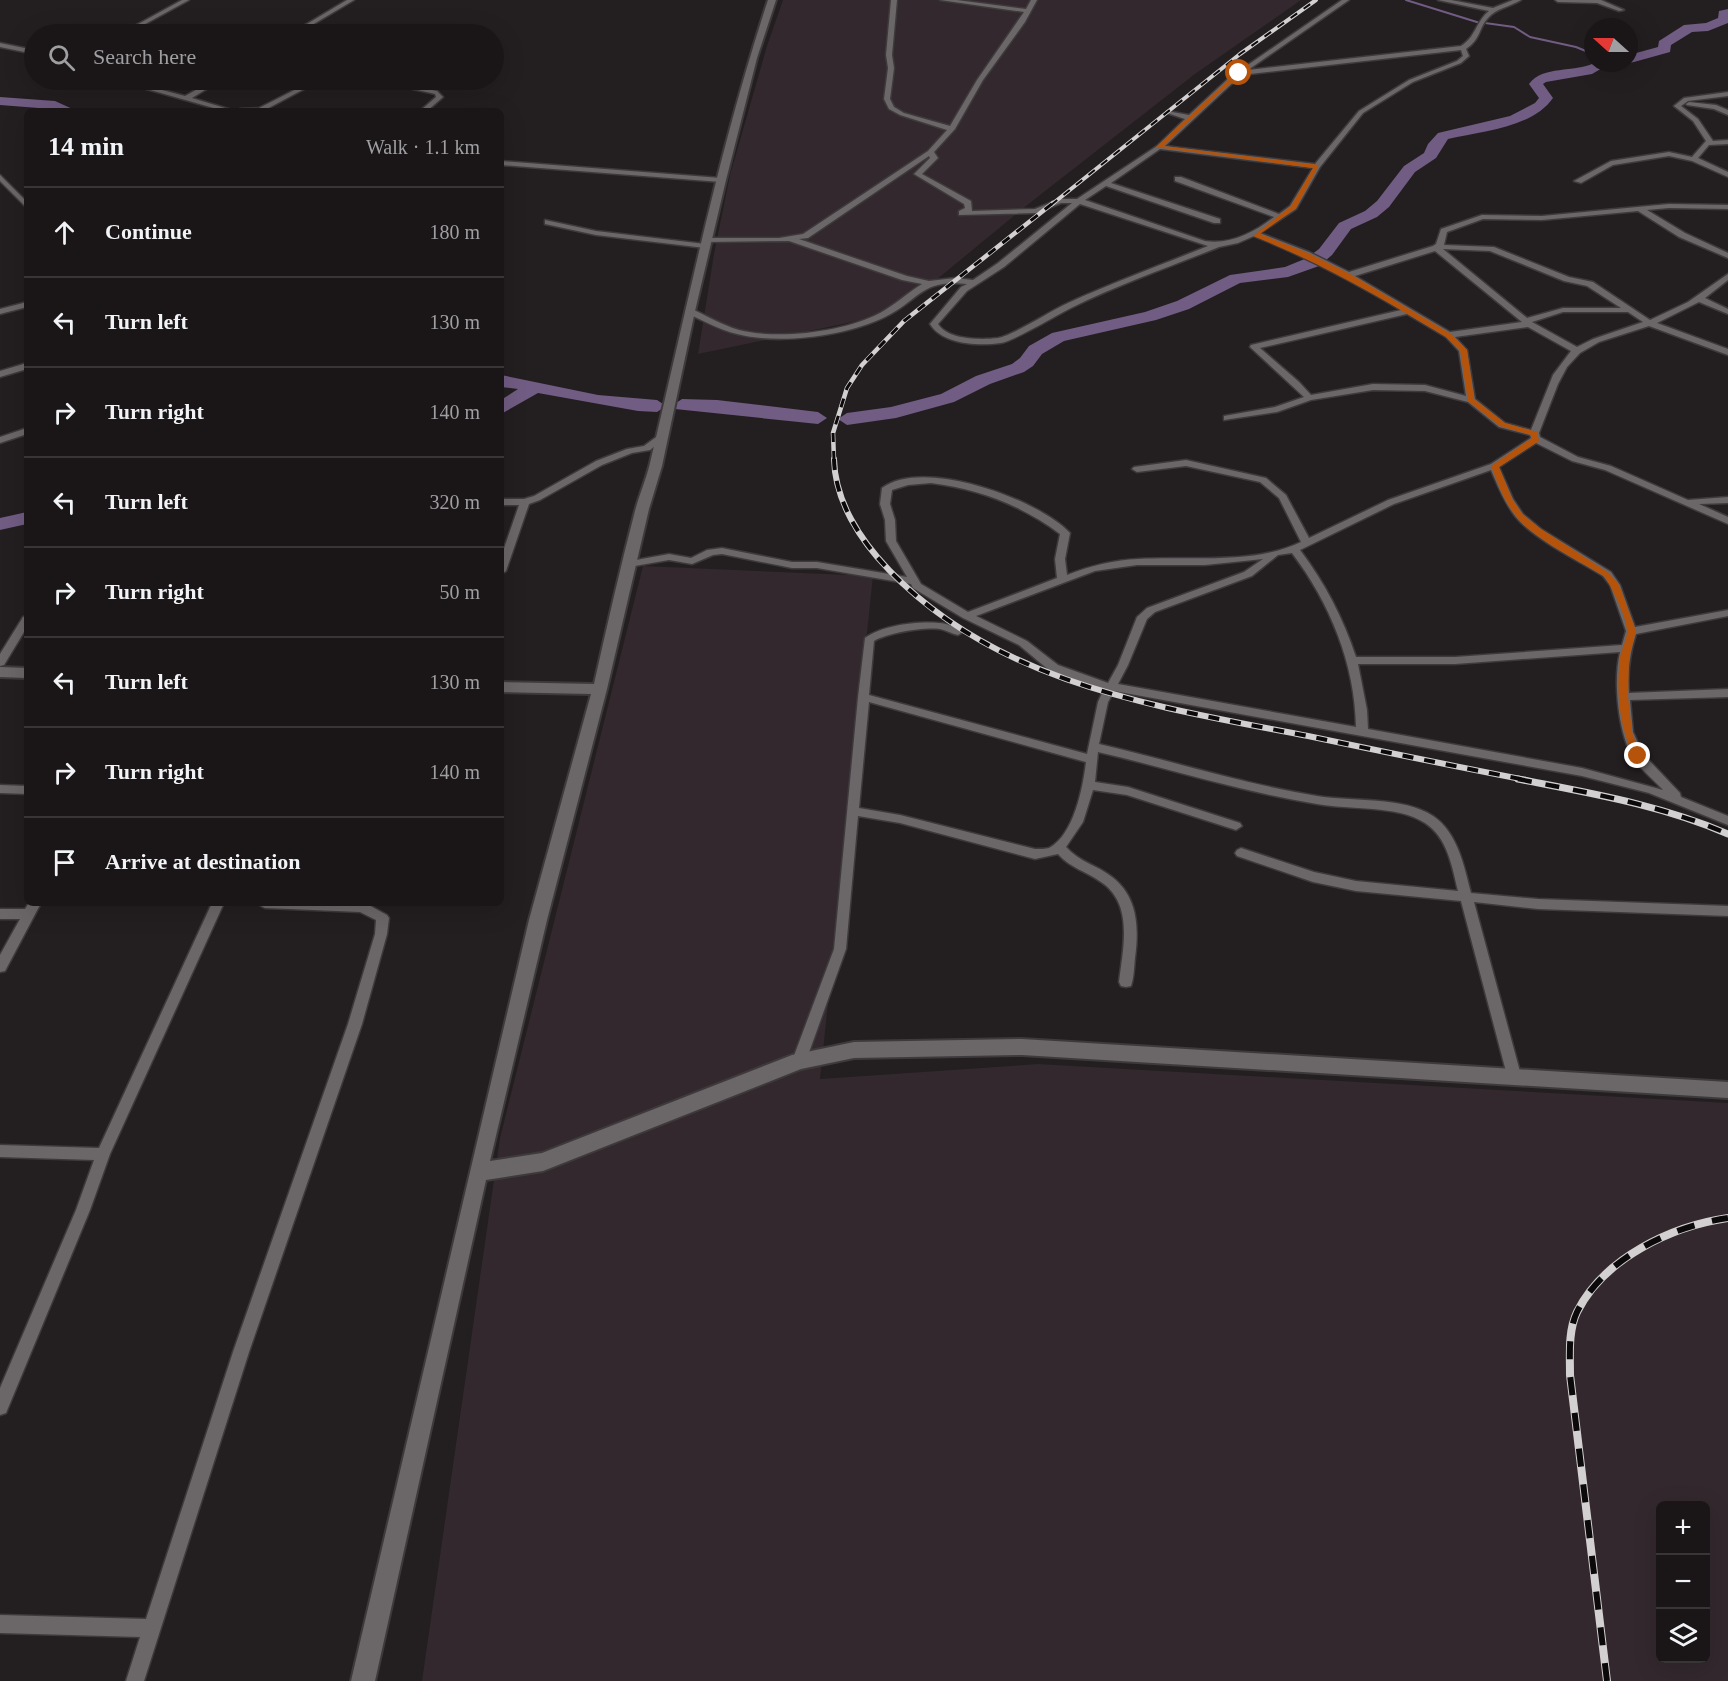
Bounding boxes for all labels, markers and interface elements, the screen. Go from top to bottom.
north arrow [1584,18,1638,72]
search box [24,24,504,90]
icon: search [45,41,78,74]
text: Search here [93,44,196,69]
route start [1225,59,1251,85]
text: 14 min [48,132,124,161]
text: Walk · 1.1 km [366,136,480,158]
icon: ahead [48,216,81,249]
text: Continue [105,219,192,244]
text: 180 m [429,221,480,243]
icon: left [48,306,81,339]
text: Turn left [105,309,188,334]
text: 130 m [429,311,480,333]
icon: right [48,396,81,429]
text: Turn right [105,399,204,424]
text: 140 m [429,401,480,423]
icon: left [48,486,81,519]
text: Turn left [105,489,188,514]
text: 320 m [429,491,480,513]
icon: right [48,576,81,609]
text: Turn right [105,579,204,604]
text: 50 m [439,581,480,603]
icon: left [48,666,81,699]
text: Turn left [105,669,188,694]
text: 130 m [429,671,480,693]
route end [1624,742,1650,768]
icon: right [48,756,81,789]
text: Turn right [105,759,204,784]
text: 140 m [429,761,480,783]
icon: arrive [48,846,81,879]
text: Arrive at destination [105,849,301,874]
map controls [1656,1501,1710,1663]
button: + [1656,1501,1710,1555]
button: − [1656,1555,1710,1609]
button: layers [1656,1609,1710,1663]

